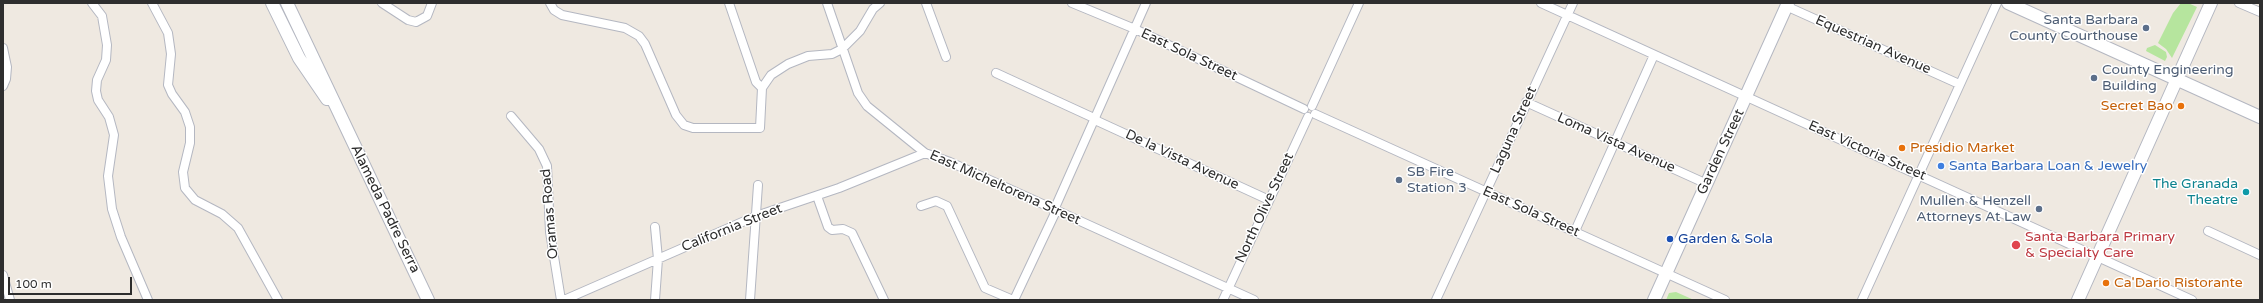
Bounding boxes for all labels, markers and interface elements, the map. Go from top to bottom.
street label: Equestrian Avenue [1812,12,1934,78]
place label: Santa Barbara County Courthouse [2009,12,2138,44]
marker: Santa Barbara County Courthouse [2141,23,2151,33]
street label: East Sola Street [1138,25,1240,85]
place label: County Engineering Building [2102,62,2234,94]
marker: County Engineering Building [2089,73,2099,83]
street label: Laguna Street [1487,84,1541,176]
place label: Secret Bao [2101,98,2173,114]
marker: Secret Bao [2176,101,2186,111]
street label: Garden Street [1694,107,1748,197]
street label: Loma Vista Avenue [1554,109,1678,177]
street label: East Victoria Street [1806,117,1928,185]
street label: De la Vista Avenue [1122,126,1242,194]
place label: Presidio Market [1910,140,2015,156]
street label: Alameda Padre Serra [347,142,423,276]
marker: Presidio Market [1897,143,1907,153]
street label: East Micheltorena Street [927,147,1083,229]
street label: North Olive Street [1232,150,1298,266]
place label: Santa Barbara Loan & Jewelry [1949,158,2147,174]
marker: Santa Barbara Loan & Jewelry [1936,161,1946,171]
place label: SB Fire Station 3 [1407,164,1467,196]
street label: Oramas Road [538,168,562,260]
marker: SB Fire Station 3 [1394,175,1404,185]
place label: The Granada Theatre [2153,176,2238,208]
street label: East Sola Street [1480,183,1582,241]
marker: The Granada Theatre [2241,187,2251,197]
place label: Mullen & Henzell Attorneys At Law [1916,193,2031,226]
street label: California Street [679,200,785,256]
marker: Mullen & Henzell Attorneys At Law [2034,204,2044,214]
place label: Santa Barbara Primary & Specialty Care [2025,229,2175,262]
place label: Garden & Sola [1678,231,1773,247]
marker: Garden & Sola [1665,234,1675,244]
marker: Santa Barbara Primary & Specialty Care [2010,239,2022,251]
scale bar [10,269,134,295]
place label: Ca'Dario Ristorante [2114,275,2243,291]
text: 100 m [15,277,52,291]
marker: Ca'Dario Ristorante [2101,278,2111,288]

